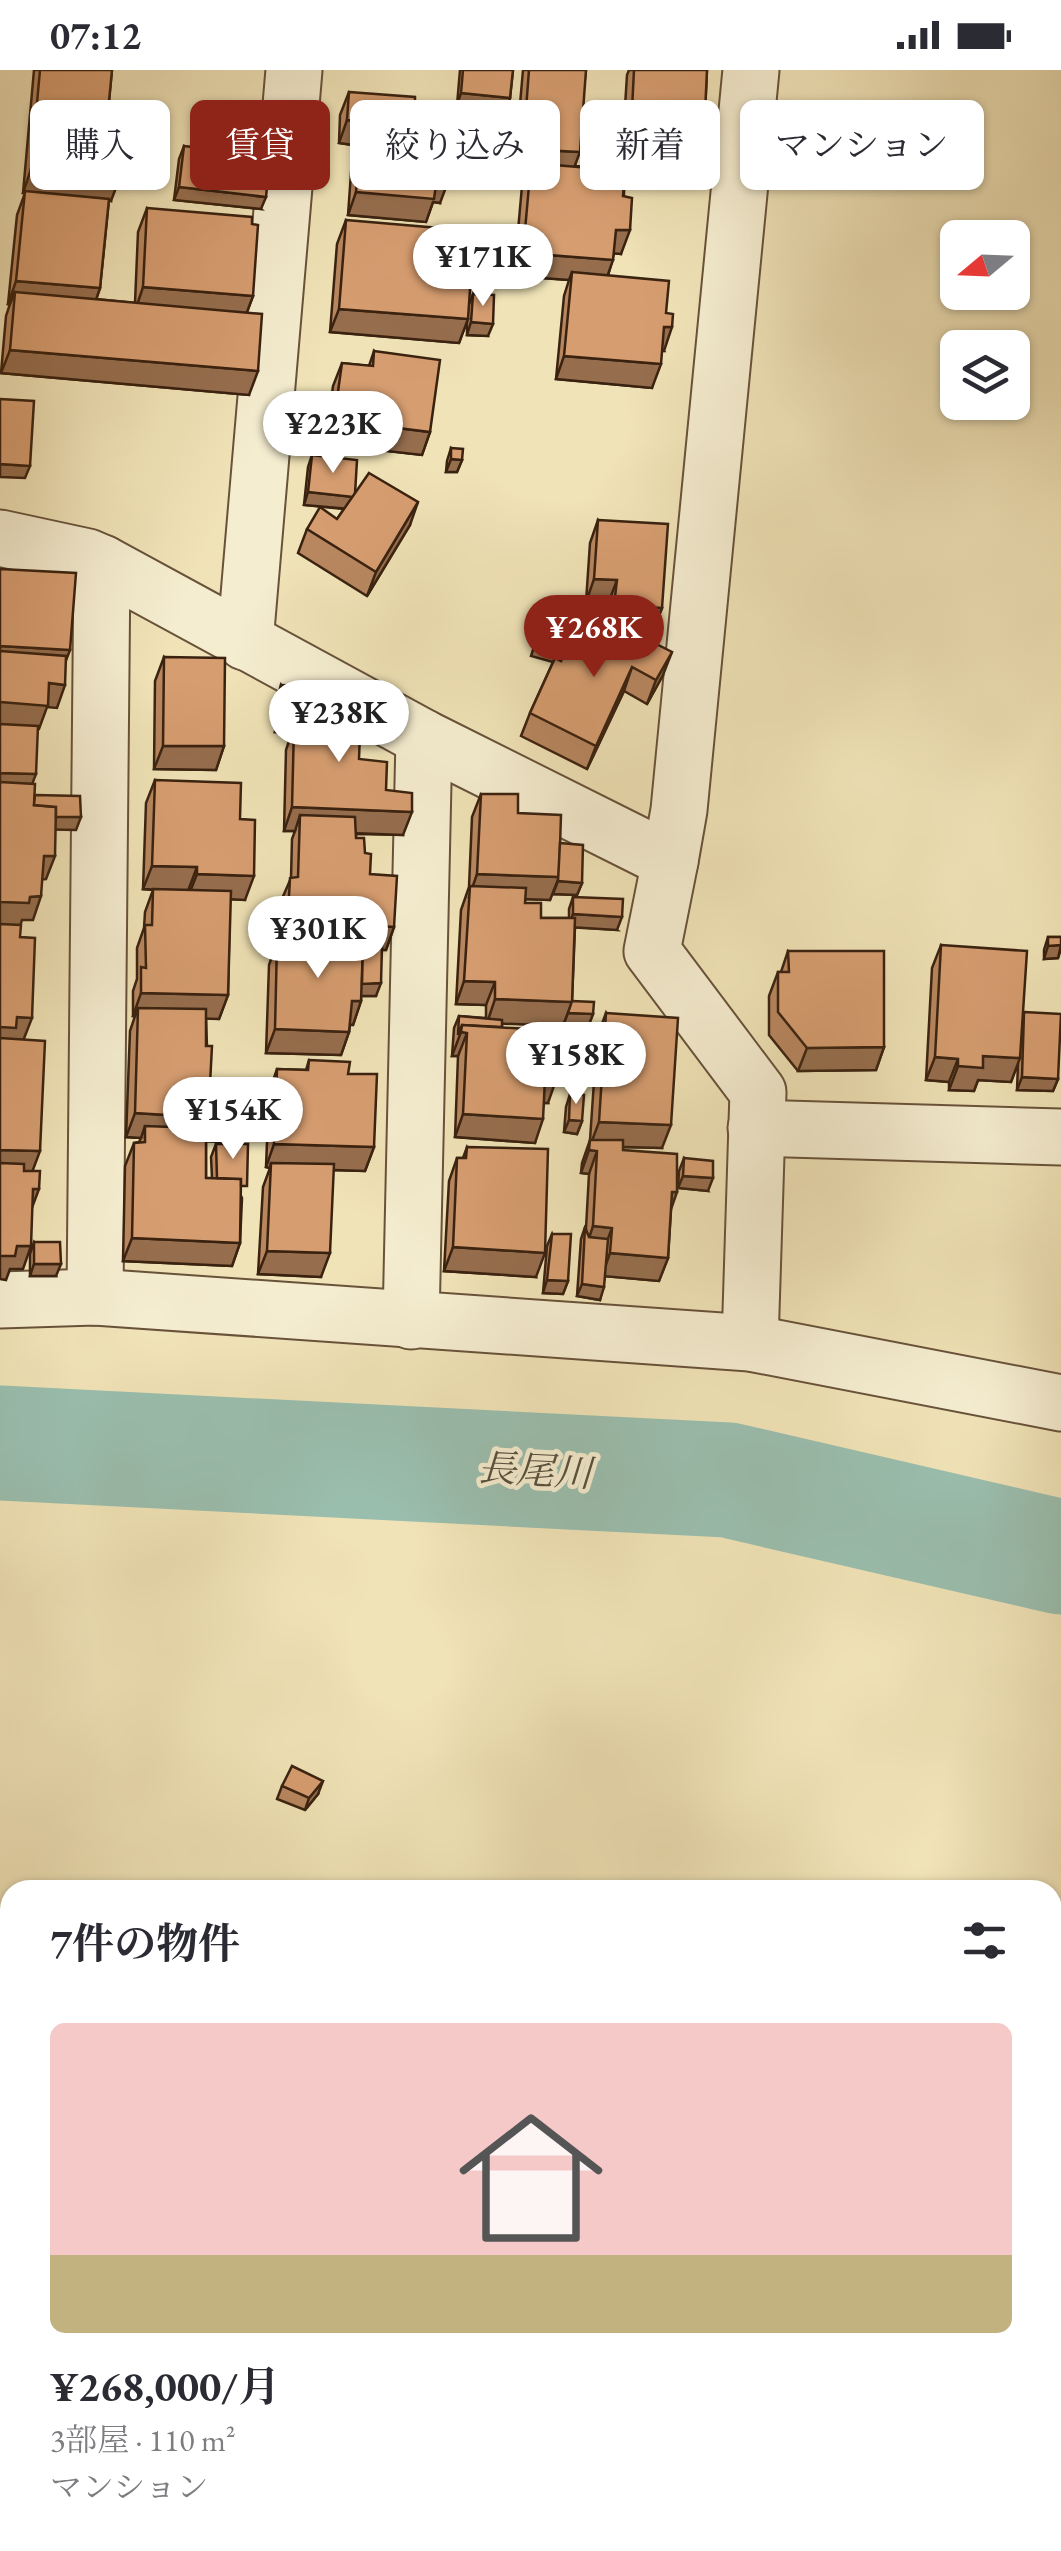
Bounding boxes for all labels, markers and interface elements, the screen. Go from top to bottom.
text: 07:12 [50,11,141,60]
chip: 購入 [30,100,170,190]
chip: 賃貸 [190,100,330,190]
chip: 絞り込み [350,100,560,190]
chip: 新着 [580,100,720,190]
chip: マンション [740,100,984,190]
north arrow [940,220,1030,310]
map controls [940,220,1030,420]
pin: ¥171K [413,224,553,309]
text: ¥171K [435,235,531,277]
button: layers [940,330,1030,420]
pin: ¥223K [263,391,403,476]
text: ¥223K [285,402,381,444]
pin: ¥268K [524,595,664,680]
text: ¥268K [546,606,642,648]
pin: ¥238K [269,680,409,765]
text: ¥238K [291,691,387,733]
pin: ¥301K [248,896,388,981]
text: ¥301K [270,907,366,949]
pin: ¥158K [506,1022,646,1107]
text: ¥158K [528,1033,624,1075]
pin: ¥154K [163,1077,303,1162]
text: ¥154K [185,1088,281,1130]
water label: 長尾川 [477,1443,597,1498]
icon: filters [957,1913,1012,1968]
text: 7件の物件 [50,1916,240,1971]
icon: home [441,2088,621,2268]
text: ¥268,000/月 [50,2359,280,2414]
text: 3部屋 · 110 m² [50,2419,236,2461]
text: マンション [50,2466,209,2508]

